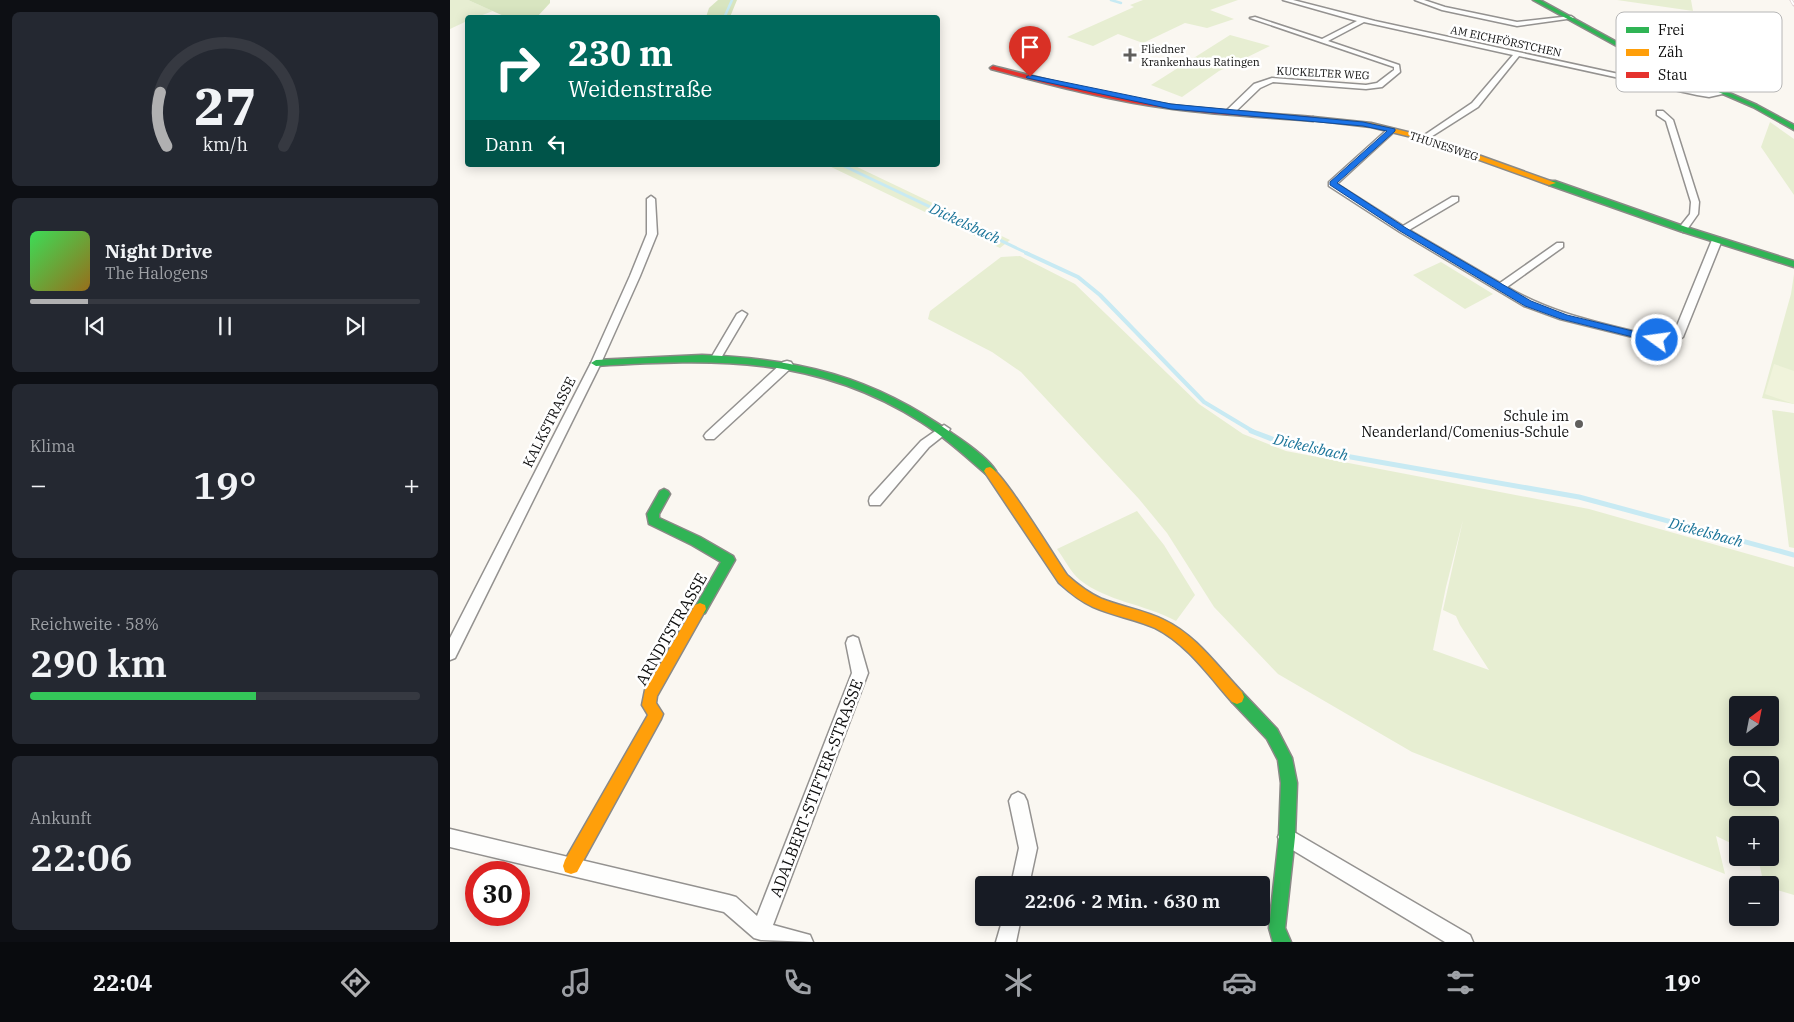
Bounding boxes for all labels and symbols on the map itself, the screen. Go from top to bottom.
legend [1616,12,1782,92]
text: Frei [1658,21,1685,39]
street label: AM EICHFÖRSTCHEN [1449,22,1563,60]
pin [1009,26,1051,77]
place label: Fliedner Krankenhaus Ratingen [1141,42,1260,69]
text: Zäh [1658,43,1684,61]
marker: Fliedner Krankenhaus Ratingen [1123,48,1137,62]
street label: KUCKELTER WEG [1276,64,1370,82]
text: Stau [1658,66,1688,84]
street label: THUNESWEG [1408,128,1480,164]
water label: Dickelsbach [926,198,1004,248]
position arrow [1630,313,1682,365]
street label: KALKSTRASSE [518,374,580,470]
place label: Schule im Neanderland/Comenius-Schule [1361,407,1569,441]
marker: Schule im Neanderland/Comenius-Schule [1573,418,1585,430]
water label: Dickelsbach [1271,429,1351,465]
water label: Dickelsbach [1666,513,1746,551]
street label: ARNDTSTRASSE [631,569,711,689]
street label: ADALBERT-STIFTER-STRASSE [765,676,867,900]
north arrow [1729,696,1779,746]
speed limit sign: 30 [465,861,530,926]

